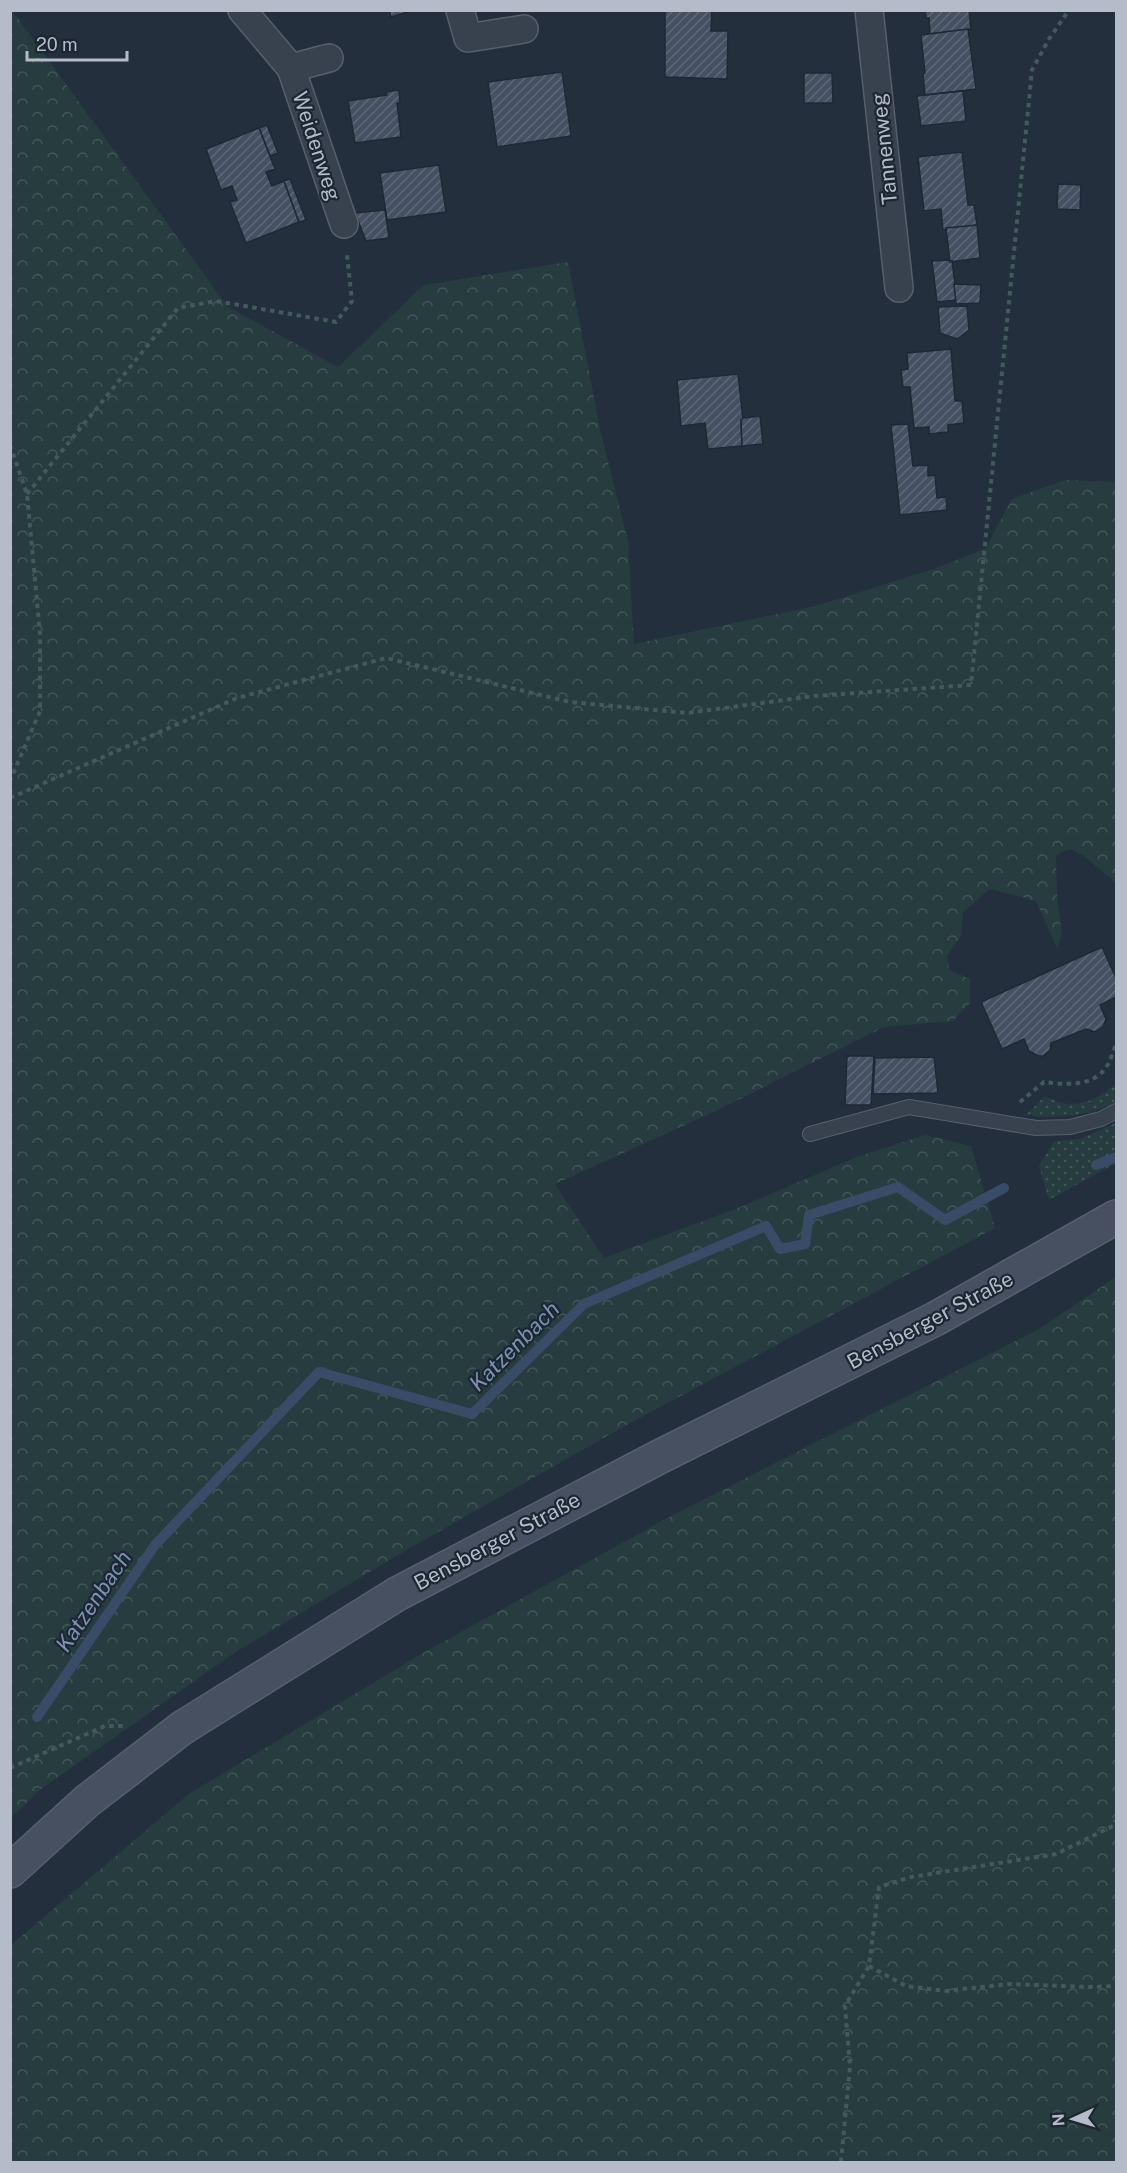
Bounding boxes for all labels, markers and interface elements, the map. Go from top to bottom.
scale bar [27,24,128,62]
text: 20 m [36,34,78,55]
street label: Weidenweg [288,88,346,204]
street label: Tannenweg [866,92,902,206]
street label: Bensberger Straße [843,1266,1017,1374]
water label: Katzenbach [464,1296,564,1396]
street label: Bensberger Straße [410,1487,584,1595]
water label: Katzenbach [50,1546,136,1656]
north arrow [1043,2089,1103,2149]
text: N [1049,2113,1068,2127]

